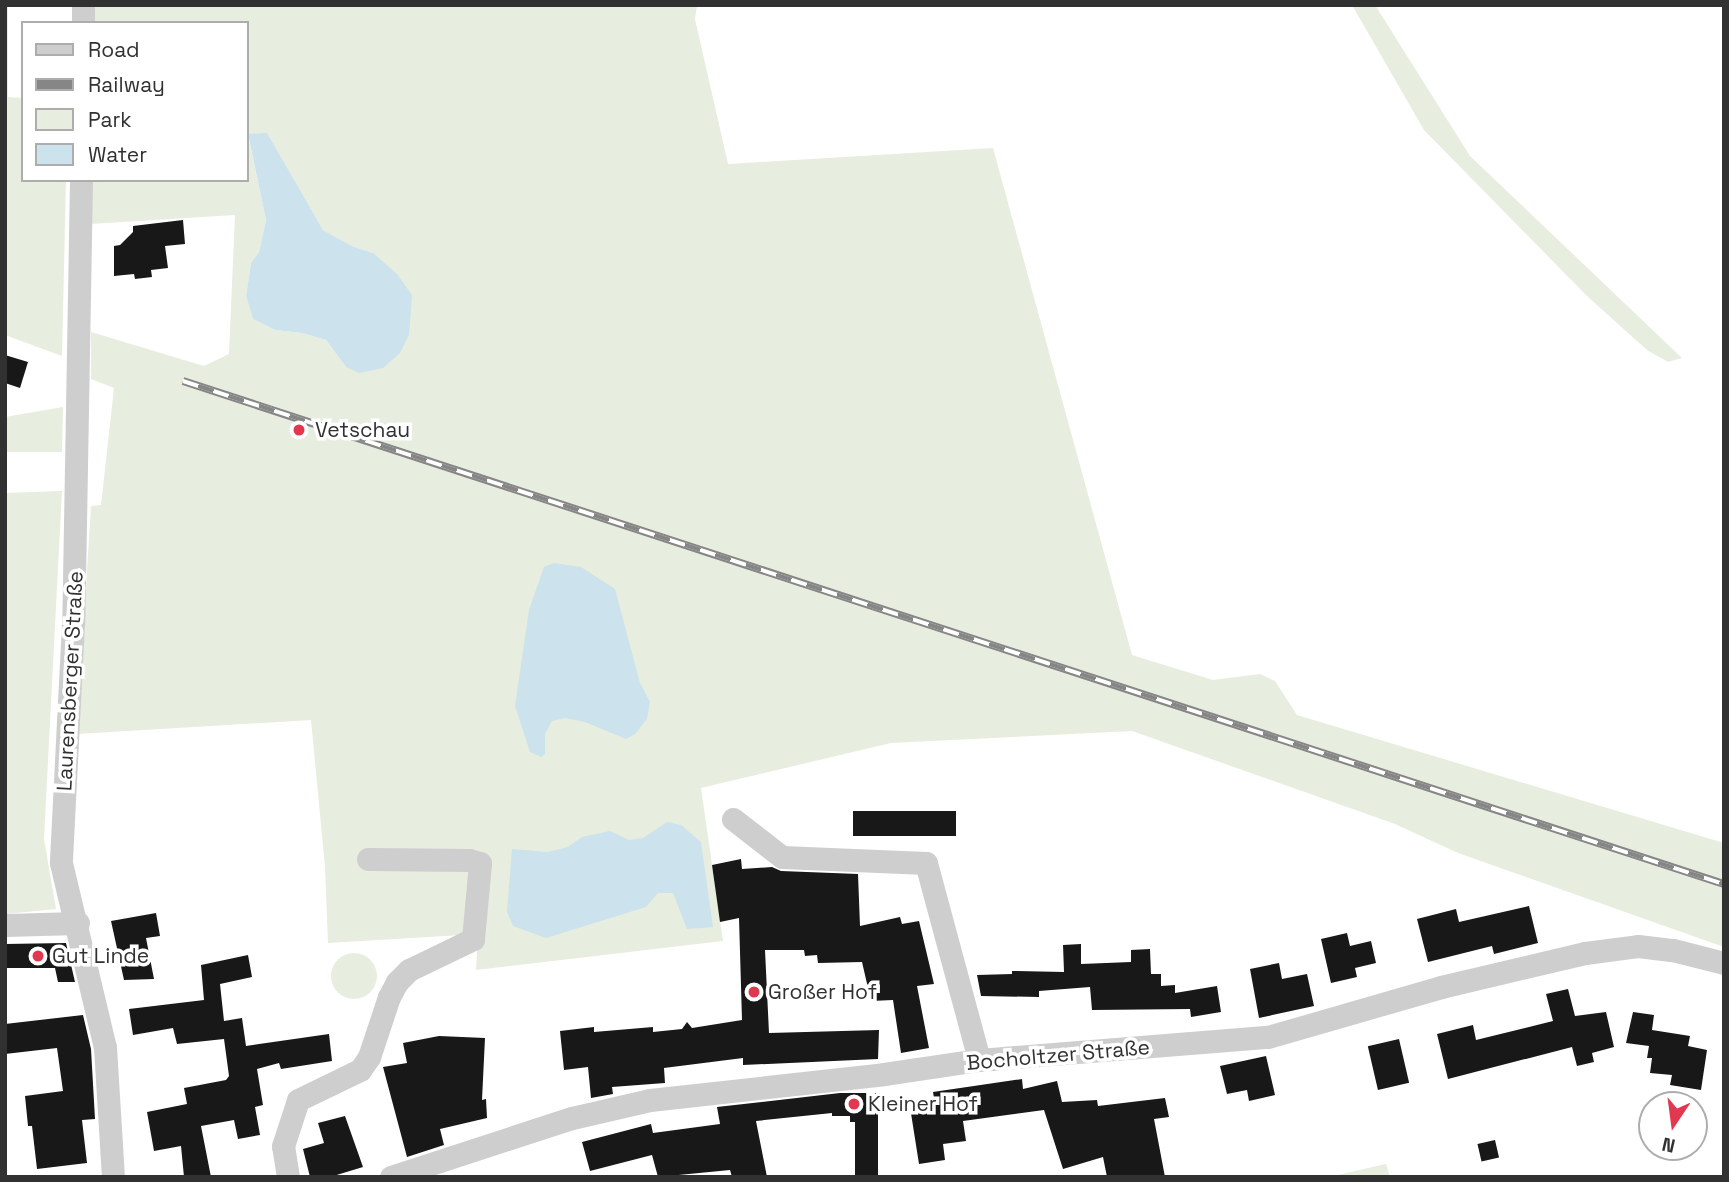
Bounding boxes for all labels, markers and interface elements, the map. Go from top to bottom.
legend [21,21,248,182]
text: Road [88,36,140,63]
text: Railway [88,71,165,98]
text: Park [88,106,132,133]
text: Water [88,141,147,168]
place label: Vetschau [315,417,410,443]
marker: Vetschau [289,420,309,440]
street label: Laurensberger Straße [52,570,88,792]
place label: Gut Linde [52,943,149,969]
marker: Gut Linde [30,948,46,964]
place label: Großer Hof [768,979,877,1005]
marker: Großer Hof [746,984,762,1000]
street label: Bocholtzer Straße [965,1034,1151,1076]
place label: Kleiner Hof [868,1091,978,1117]
north arrow [1638,1091,1708,1161]
marker: Kleiner Hof [846,1096,862,1112]
text: N [1660,1131,1678,1159]

